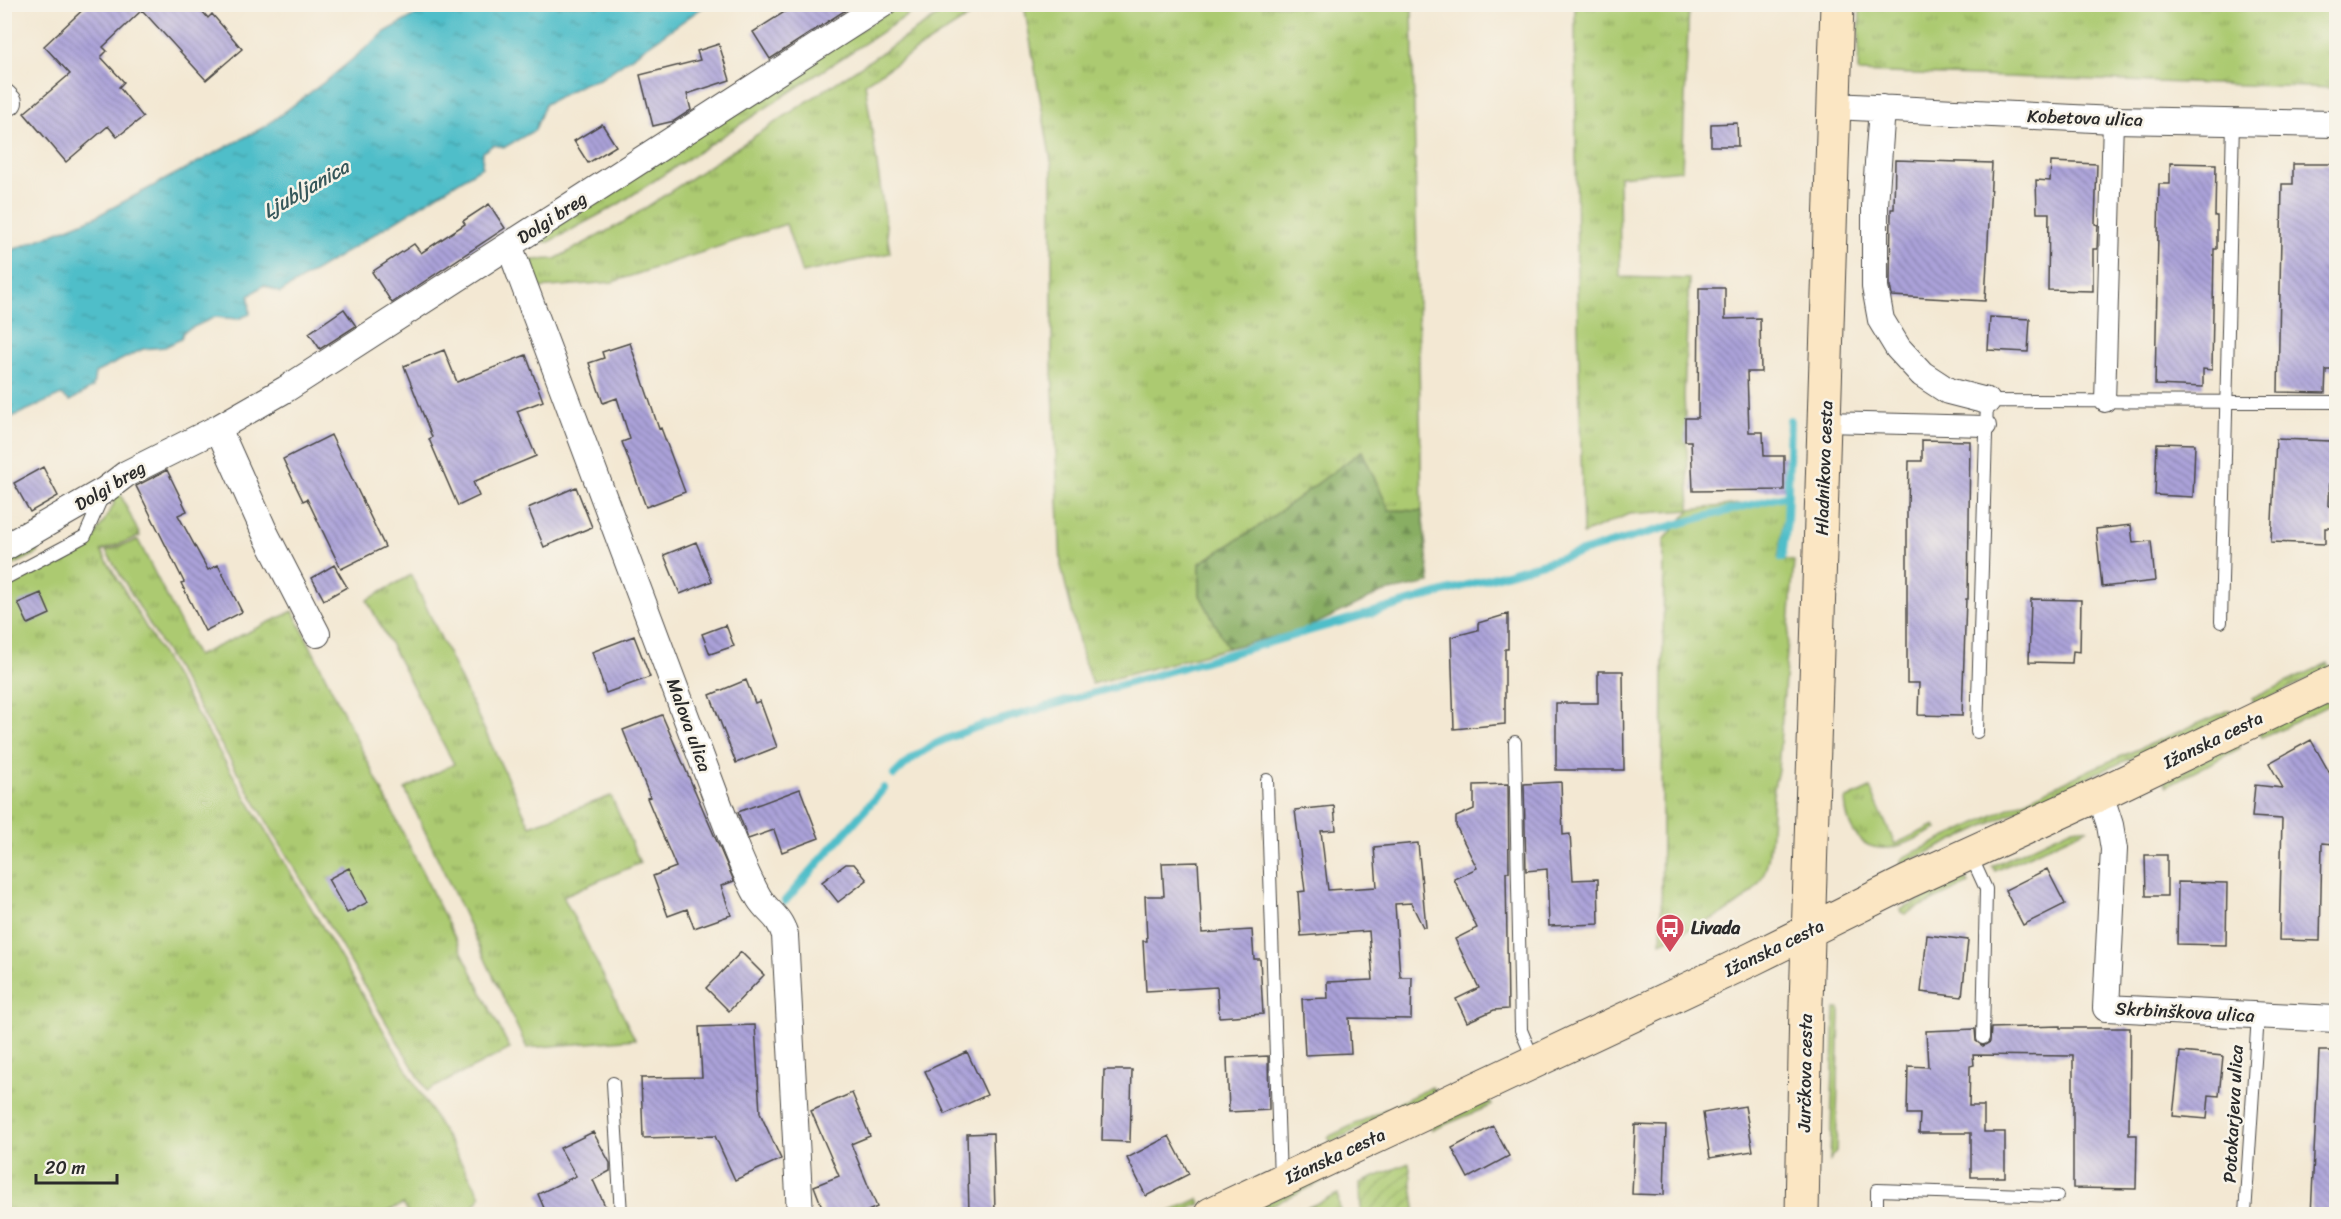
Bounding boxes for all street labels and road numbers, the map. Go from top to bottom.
street label: Kobetova ulica [2027,100,2143,136]
street label: Dolgi breg [510,183,594,253]
street label: Hladnikova cesta [1806,400,1842,536]
street label: Dolgi breg [68,452,152,520]
street label: Malova ulica [657,674,721,776]
street label: Ižanska cesta [2156,702,2269,779]
street label: Ižanska cesta [1717,910,1830,987]
street label: Skrbinškova ulica [2115,992,2255,1032]
street label: Jurčkova cesta [1788,1013,1822,1133]
street label: Potokarjeva ulica [2213,1043,2253,1184]
street label: Ižanska cesta [1278,1119,1391,1194]

